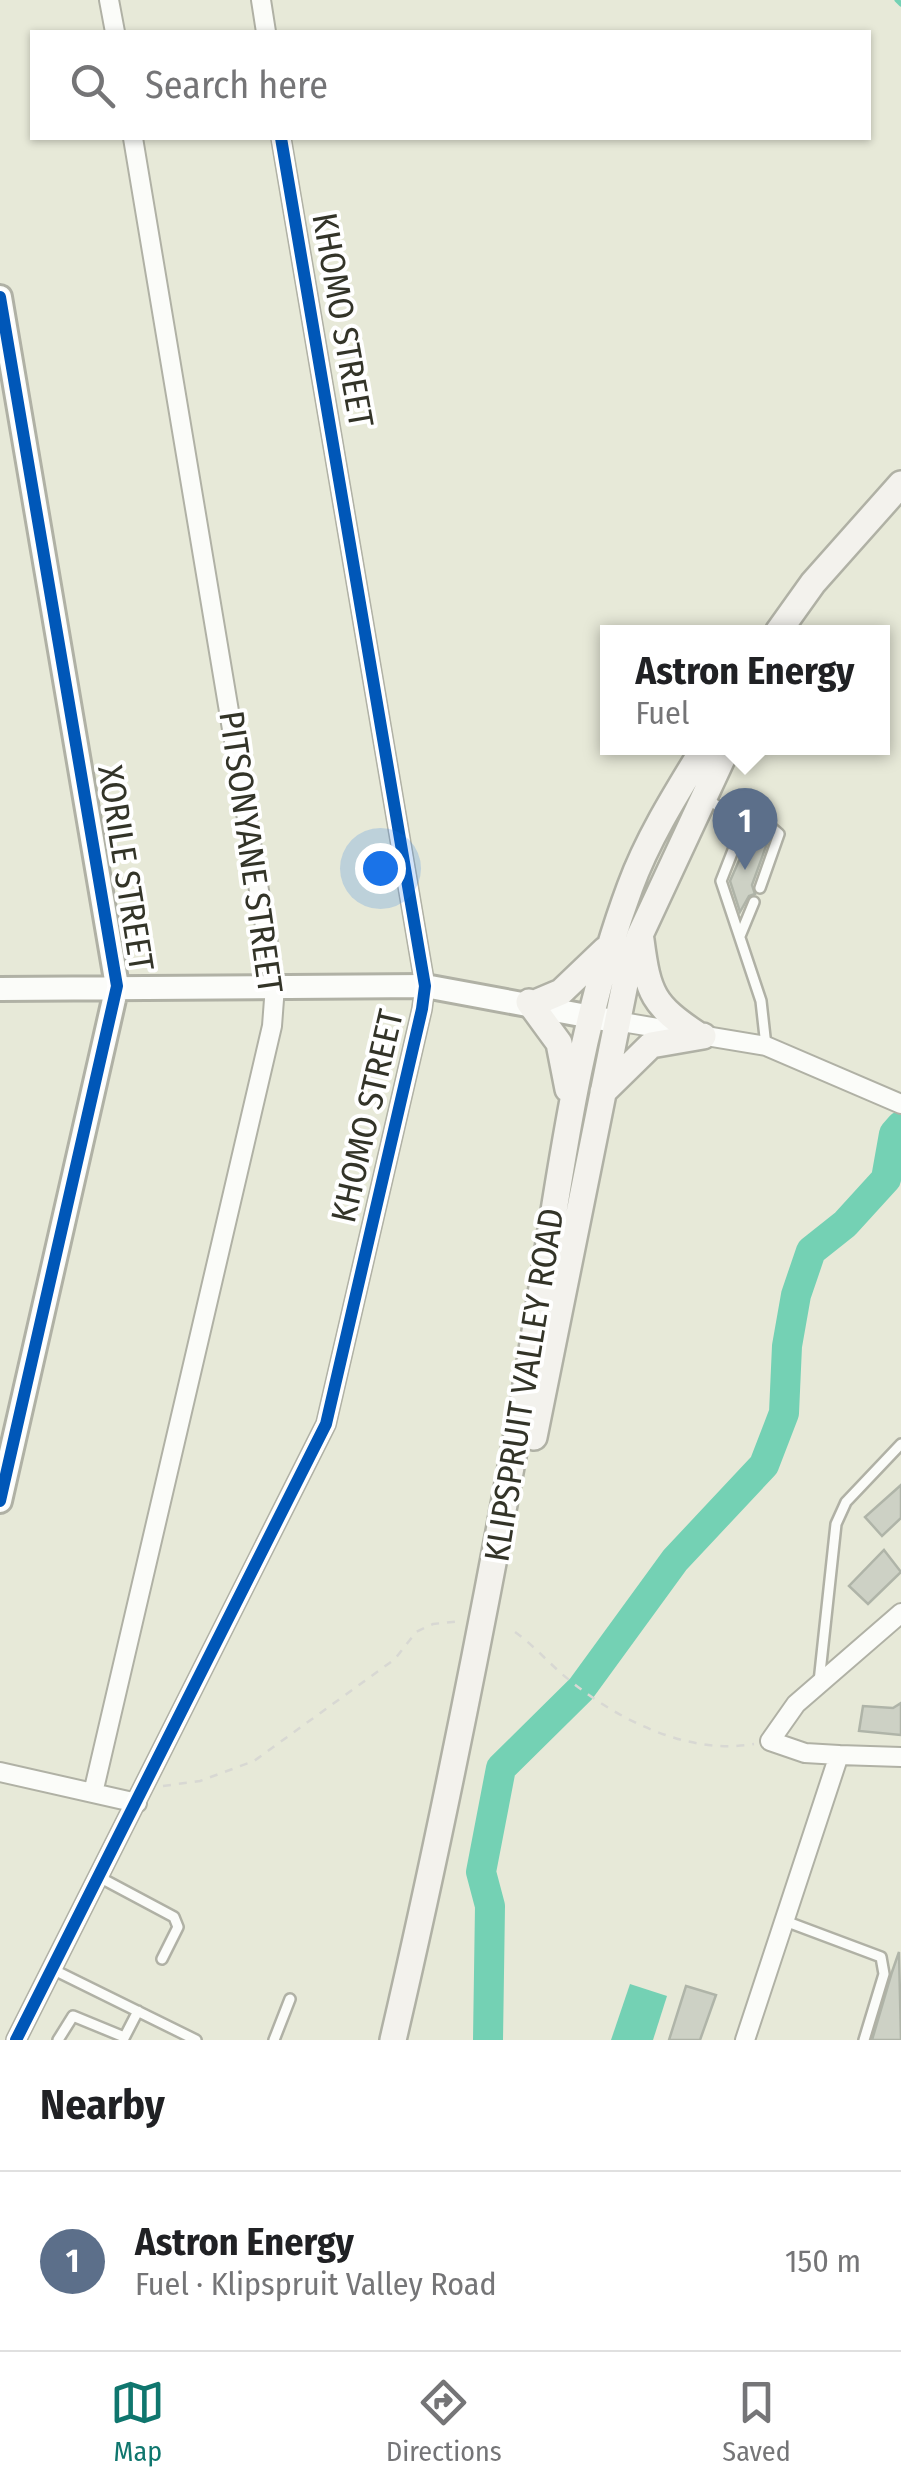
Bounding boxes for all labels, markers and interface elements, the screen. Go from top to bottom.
search box [30,30,871,140]
icon: search [65,58,120,113]
text: Search here [145,62,328,108]
street label: KHOMO STREET [303,209,383,431]
popup [600,625,890,755]
text: Astron Energy [636,648,854,694]
text: Fuel [636,694,689,732]
street label: PITSONYANE STREET [210,708,292,997]
street label: XORILE STREET [89,762,163,975]
pin: 1 [712,788,778,870]
your location [355,843,406,894]
street label: KHOMO STREET [322,1005,412,1226]
street label: KLIPSPRUIT VALLEY ROAD [475,1205,573,1565]
text: Nearby [40,2080,165,2130]
text: Astron Energy [135,2219,354,2265]
text: 1 [66,2242,79,2280]
text: 150 m [785,2242,861,2280]
text: Fuel · Klipspruit Valley Road [135,2265,497,2303]
tab: Map [110,2375,165,2468]
tab: Directions [386,2375,502,2468]
tab: Saved [722,2375,791,2468]

